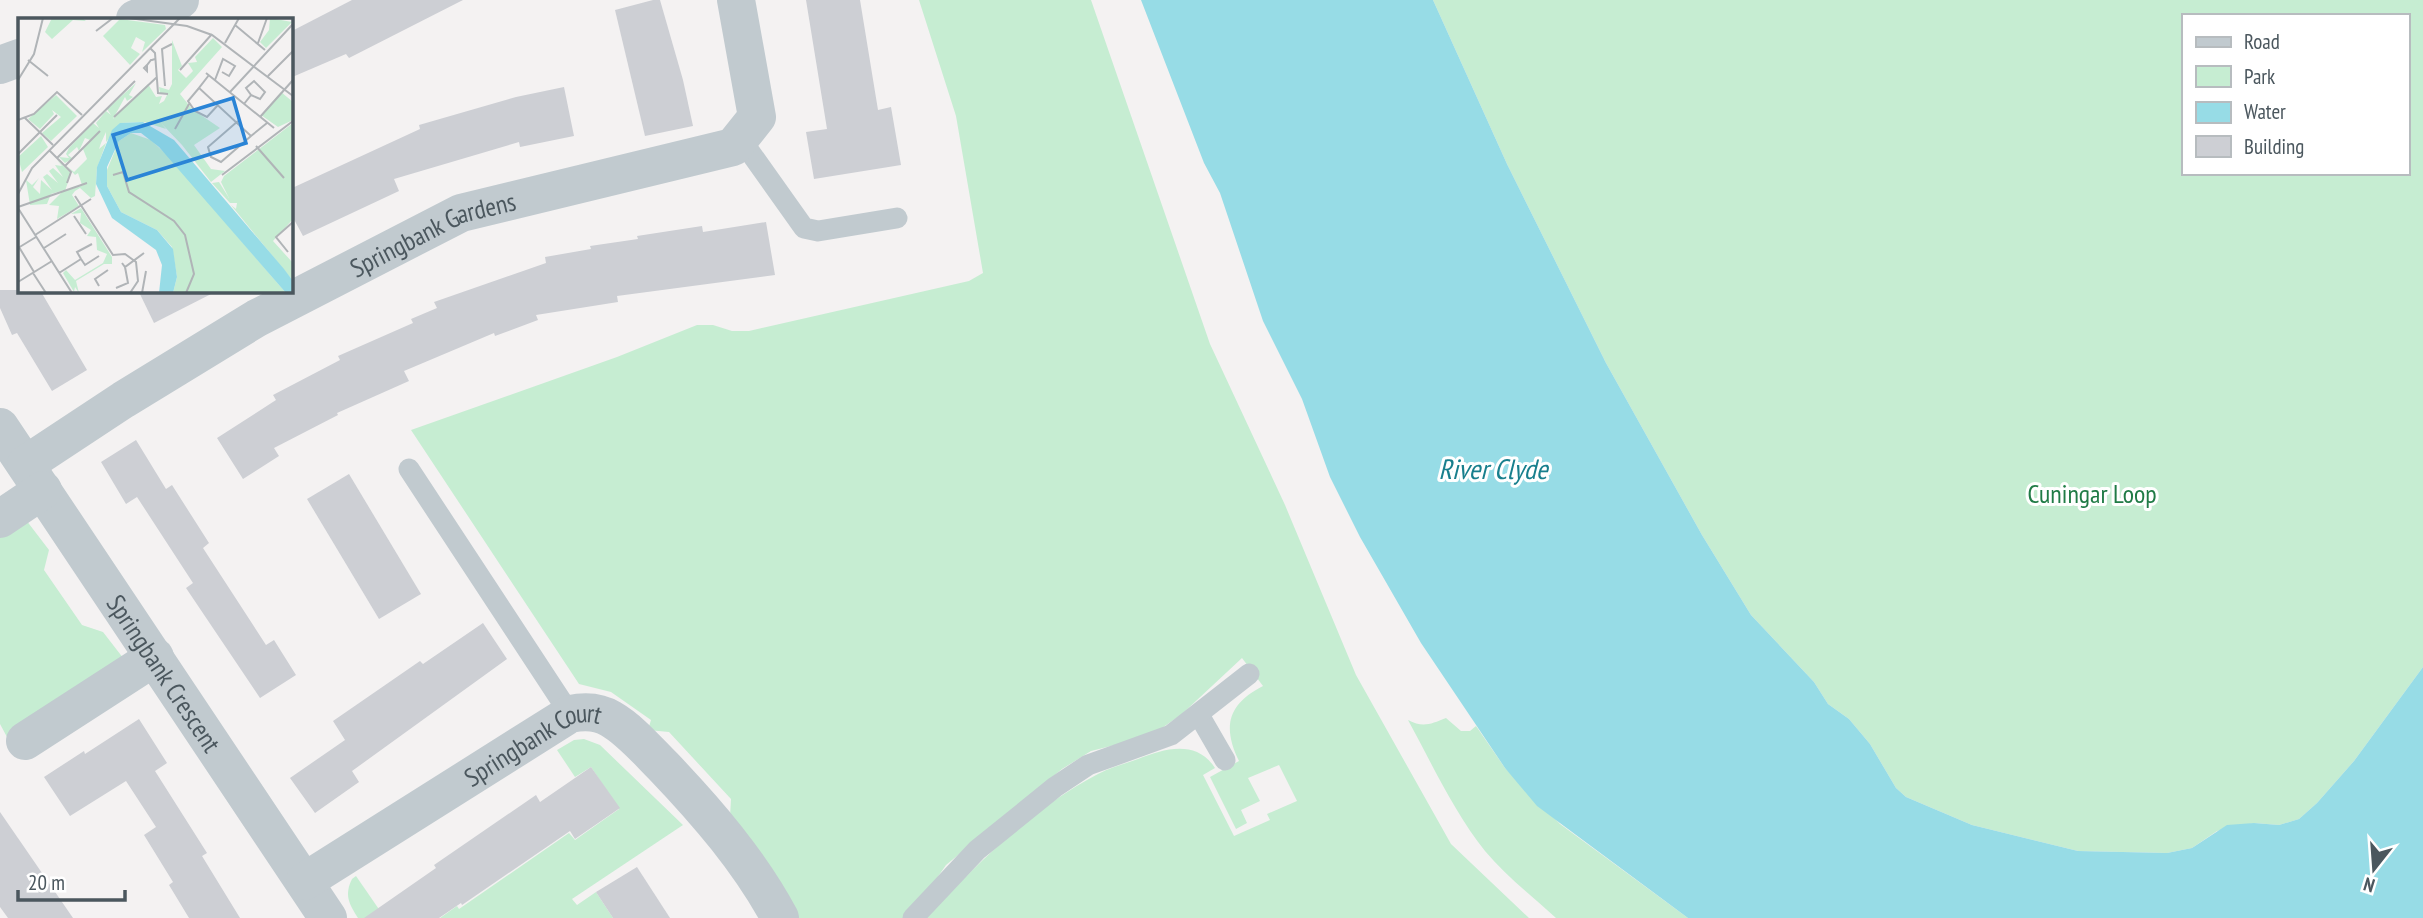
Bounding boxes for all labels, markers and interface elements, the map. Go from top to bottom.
legend [2182,14,2409,175]
inset map [18,18,292,292]
text: Road [2244,28,2280,55]
text: Park [2244,63,2275,90]
text: Water [2244,98,2286,125]
text: Building [2244,133,2304,160]
street label: Springbank Gardens [344,184,519,284]
water label: River Clyde [1438,450,1550,487]
park label: Cuningar Loop [2027,477,2157,510]
street label: Springbank Crescent [100,588,229,758]
street label: Springbank Court [458,695,606,793]
north arrow [2339,834,2409,904]
scale bar [18,858,124,902]
text: 20 m [28,869,65,896]
text: N [2361,872,2377,898]

